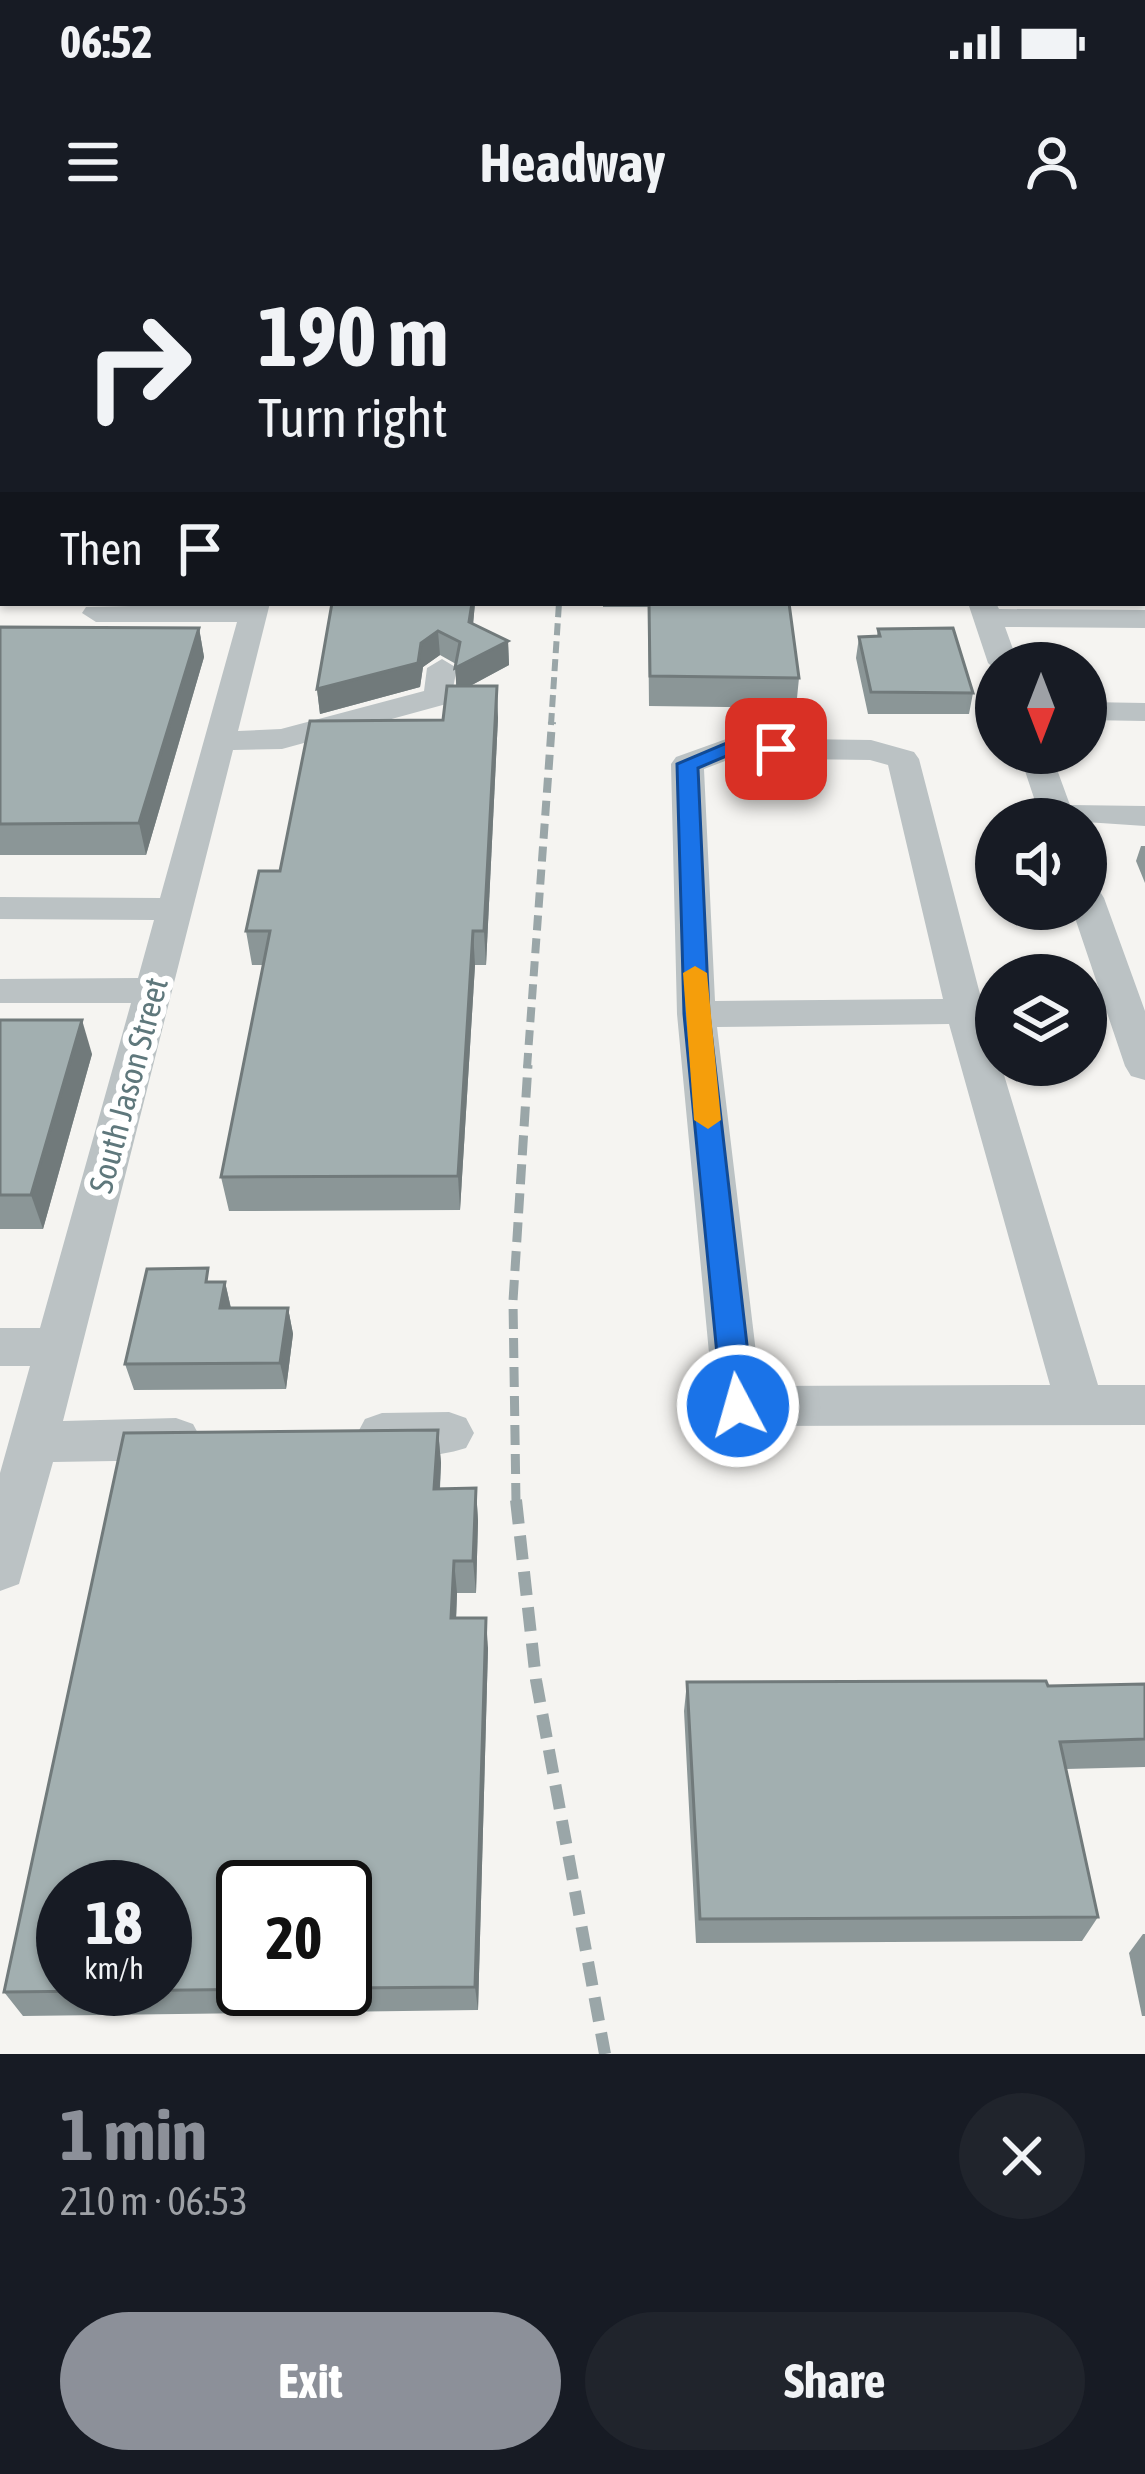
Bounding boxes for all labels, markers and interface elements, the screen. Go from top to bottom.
text: 06:52 [60,16,153,68]
icon: menu [60,129,126,195]
icon: person [1019,129,1085,195]
text: Headway [480,132,665,193]
icon: right [60,288,216,444]
text: 190 m [258,288,448,384]
text: Turn right [258,387,448,448]
icon: arrive [167,516,233,582]
text: Then [60,523,143,575]
north arrow [975,642,1107,774]
map controls [975,642,1107,1086]
pin [725,698,827,800]
icon: arrive [743,716,809,782]
button: sound [975,798,1107,930]
button: layers [975,954,1107,1086]
street label: South Jason Street [81,973,175,1197]
position arrow [675,1343,801,1469]
speed limit sign: 20 [216,1860,372,2016]
text: 18 [86,1888,142,1957]
text: km/h [84,1951,144,1985]
text: 1 min [60,2093,207,2175]
button: close [959,2093,1085,2219]
text: 210 m · 06:53 [60,2179,248,2223]
button: Exit [60,2312,561,2450]
button: Share [585,2312,1085,2450]

